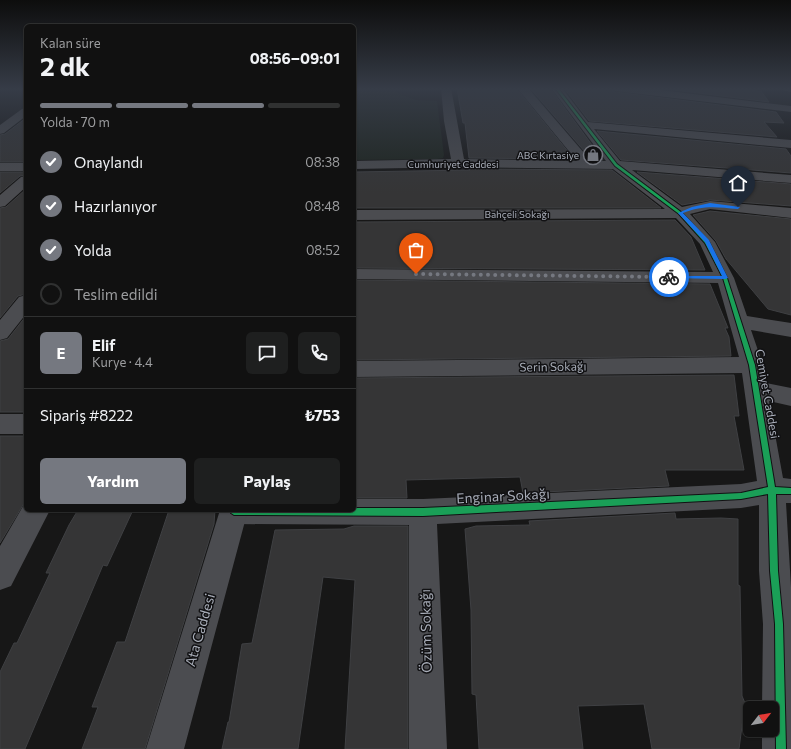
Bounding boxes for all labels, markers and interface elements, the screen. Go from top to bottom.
text: Kalan süre [40,35,101,51]
text: 08:56–09:01 [250,49,340,67]
text: 2 dk [40,50,90,81]
text: Yolda · 70 m [40,114,110,130]
shop icon: ABC Kırtasiye [582,144,604,166]
place label: ABC Kırtasiye [517,149,579,161]
icon: check [40,151,62,173]
text: Onaylandı [74,153,143,171]
text: 08:38 [305,154,340,170]
street label: Cumhuriyet Caddesi [407,158,499,170]
pin [721,166,755,207]
icon: home [727,172,749,194]
icon: check [40,195,62,217]
text: Hazırlanıyor [74,197,157,215]
text: 08:48 [305,198,340,214]
street label: Bahçeli Sokağı [484,208,550,220]
pin [399,233,433,274]
icon: check [40,239,62,261]
icon: bag [405,239,427,261]
text: Yolda [74,241,112,259]
text: 08:52 [306,242,340,258]
courier [649,257,689,297]
icon: bike [658,266,680,288]
text: Teslim edildi [74,285,158,303]
button: chat [246,332,288,374]
button: phone [298,332,340,374]
text: Elif [92,336,115,354]
text: E [57,344,65,362]
street label: Cemiyet Caddesi [753,348,783,440]
text: Kurye · 4.4 [92,354,153,370]
street label: Serin Sokağı [519,358,587,374]
text: Sipariş #8222 [40,406,133,424]
text: ₺753 [304,406,340,424]
button: Yardım [40,458,186,504]
button: Paylaş [194,458,340,504]
street label: Enginar Sokağı [456,485,550,506]
street label: Özüm Sokağı [416,589,435,673]
street label: Ata Caddesi [181,591,218,668]
north arrow [743,701,779,737]
map controls [743,701,779,737]

